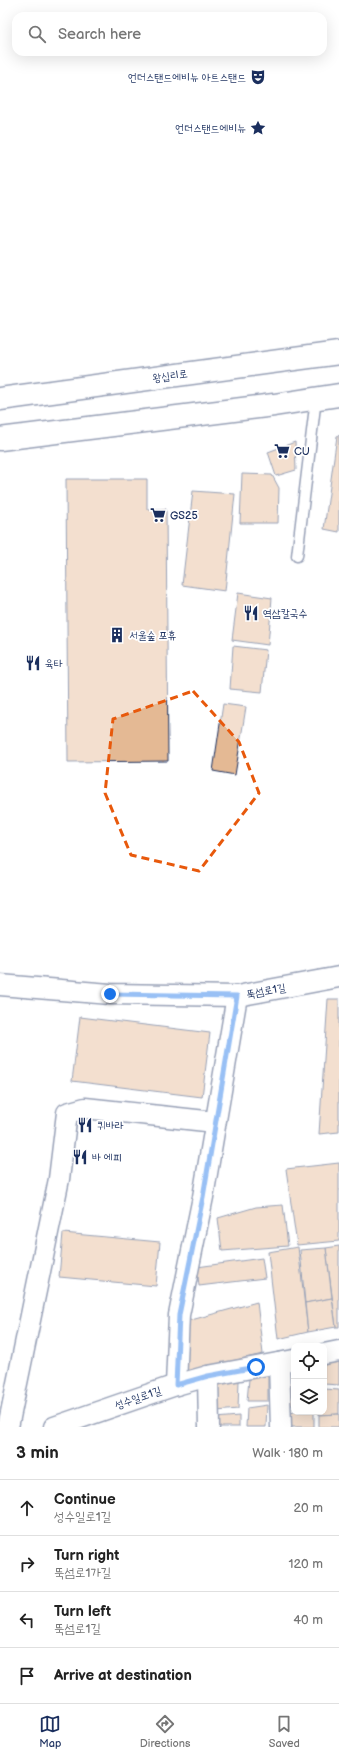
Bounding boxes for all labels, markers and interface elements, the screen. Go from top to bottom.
search box [12,12,327,56]
icon: search [26,23,48,45]
text: Search here [58,25,141,44]
theatre icon: 언더스탠드에비뉴 아트스탠드 [249,68,267,86]
place label: 언더스탠드에비뉴 아트스탠드 [128,71,246,84]
place icon: 언더스탠드에비뉴 [249,119,267,137]
place label: 언더스탠드에비뉴 [175,122,246,135]
street label: 왕십리로 [152,367,189,385]
supermarket icon: CU [273,442,291,460]
place label: CU [294,445,310,458]
supermarket icon: GS25 [149,506,167,524]
place label: GS25 [170,509,198,522]
restaurant icon: 역삼칼국수 [242,604,260,622]
place label: 역삼칼국수 [263,607,307,620]
building icon: 서울숲 포휴 [108,626,126,644]
place label: 서울숲 포휴 [129,629,176,642]
restaurant icon: 육타 [24,654,42,672]
place label: 육타 [45,657,63,670]
street label: 뚝섬로1길 [245,981,287,1001]
route end [101,985,119,1003]
restaurant icon: 퀴바라 [76,1116,94,1134]
place label: 퀴바라 [97,1119,124,1132]
restaurant icon: 바 에피 [71,1148,89,1166]
place label: 바 에피 [92,1151,122,1164]
map controls [291,1343,327,1415]
button: locate [291,1343,327,1379]
route start [247,1358,265,1376]
button: layers [291,1379,327,1415]
street label: 성수일로1길 [113,1384,163,1412]
text: 3 min [16,1443,59,1463]
text: Walk · 180 m [252,1445,323,1461]
text: Continue [54,1490,116,1509]
icon: ahead [16,1497,38,1519]
text: 20 m [293,1500,323,1516]
text: 성수일로1길 [54,1509,111,1525]
text: Turn right [54,1546,119,1565]
icon: right [16,1553,38,1575]
text: 120 m [288,1556,323,1572]
text: 뚝섬로1가길 [54,1565,111,1581]
text: Turn left [54,1602,111,1621]
icon: left [16,1609,38,1631]
text: 40 m [293,1612,323,1628]
text: 뚝섬로1길 [54,1621,101,1637]
icon: arrive [16,1665,38,1687]
text: Arrive at destination [54,1666,192,1685]
tab: Map [39,1713,61,1750]
tab: Directions [140,1713,190,1750]
tab: Saved [269,1713,300,1750]

